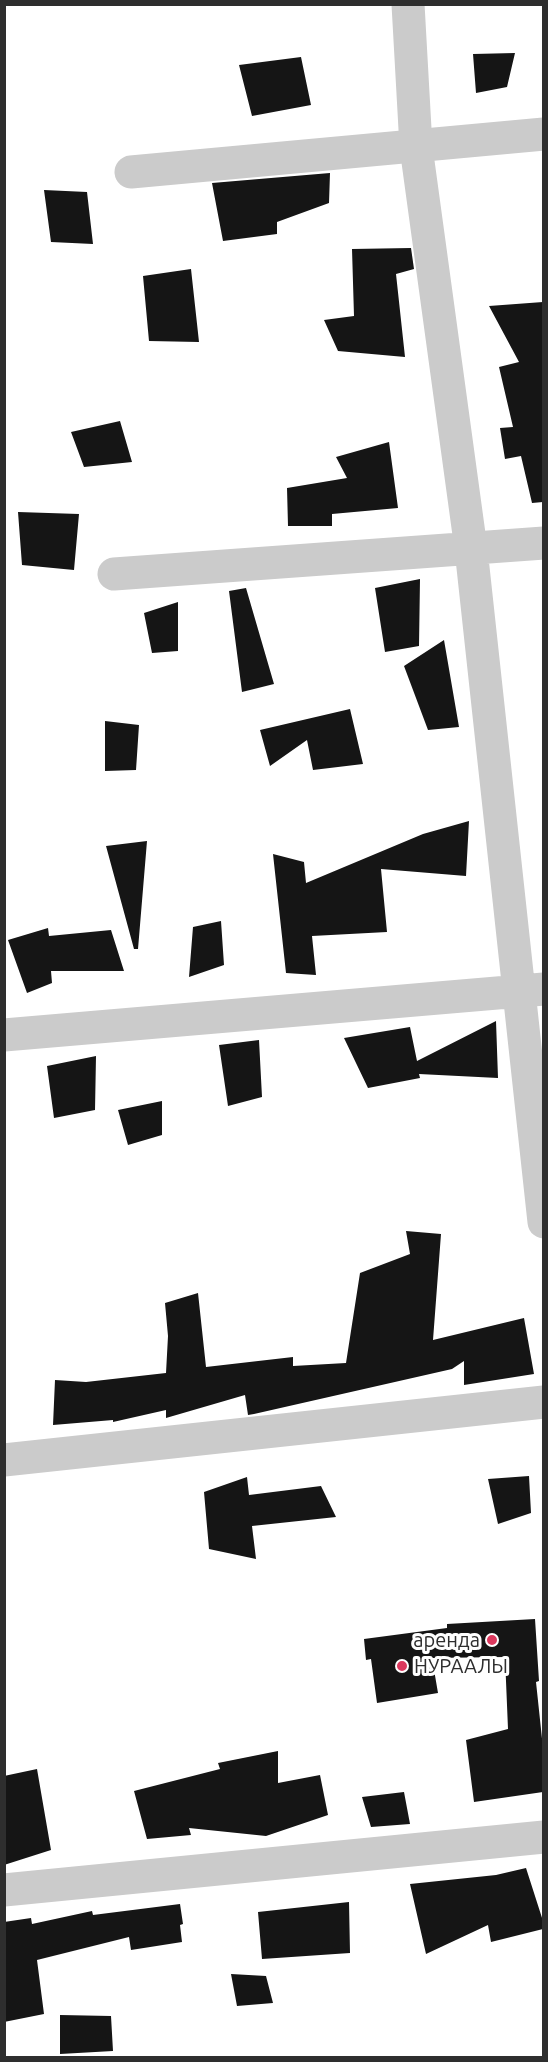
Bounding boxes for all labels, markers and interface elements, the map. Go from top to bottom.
place label: аренда [413,1628,480,1652]
marker: аренда [485,1633,499,1647]
place label: НУРААЛЫ [414,1654,508,1678]
marker: НУРААЛЫ [395,1659,409,1673]

